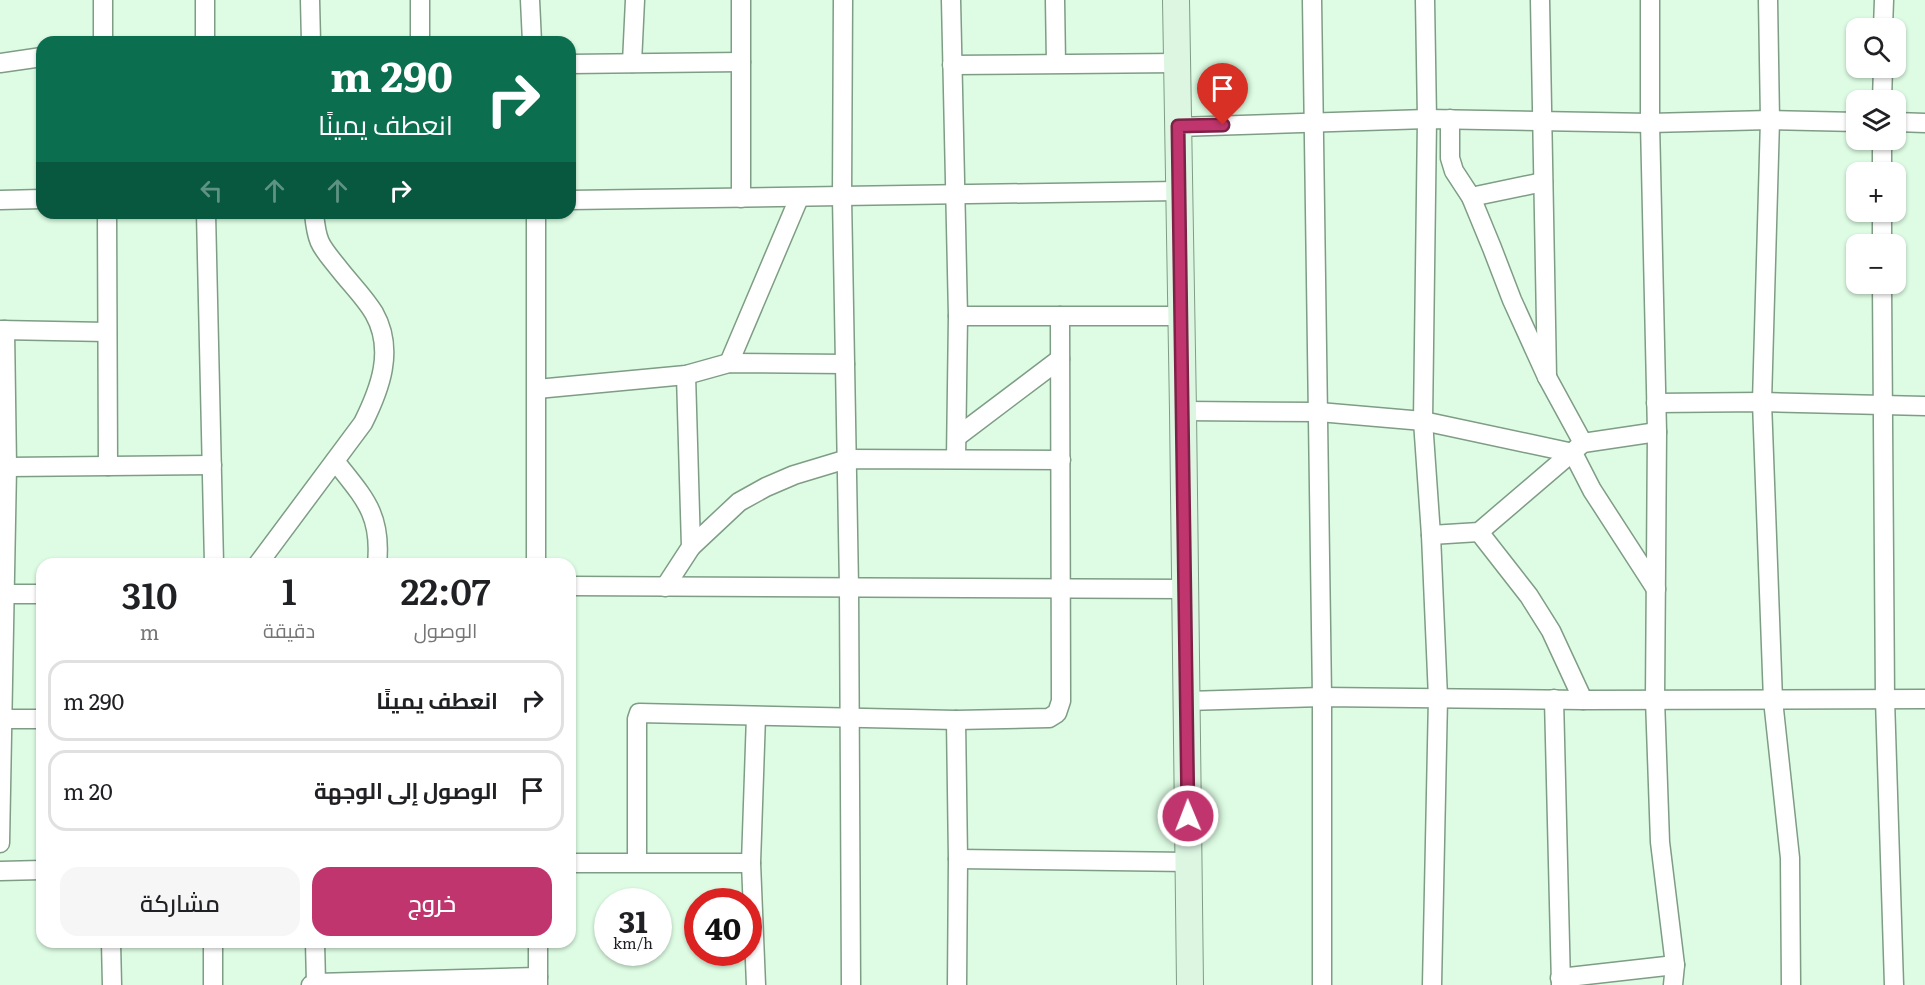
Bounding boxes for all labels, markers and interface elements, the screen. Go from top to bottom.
map controls [1846,18,1906,294]
button: search [1846,18,1906,78]
text: 290 m [330,43,453,105]
icon: right [474,60,552,138]
pin [1197,63,1248,125]
icon: arrive [1206,72,1239,105]
button: layers [1846,90,1906,150]
text: انعطف يمينًا [318,103,453,143]
button: + [1846,162,1906,222]
icon: left [195,174,228,207]
icon: ahead [258,174,291,207]
icon: ahead [321,174,354,207]
icon: right [384,174,417,207]
button: − [1846,234,1906,294]
text: 1 [282,563,296,616]
text: 22:07 [400,563,491,616]
text: 310 [121,567,178,620]
text: دقيقة [263,614,315,644]
text: الوصول [414,614,477,644]
text: m [140,616,159,646]
text: انعطف يمينًا [376,683,498,716]
text: 290 m [63,684,124,717]
icon: right [516,684,549,717]
text: الوصول إلى الوجهة [314,773,498,806]
text: 20 m [63,774,113,807]
icon: arrive [516,774,549,807]
position arrow [1156,784,1220,848]
button: مشاركة [60,867,300,936]
button: خروج [312,867,552,936]
speed limit sign: 40 [684,888,762,966]
text: 31 [618,898,648,942]
text: km/h [613,931,653,954]

